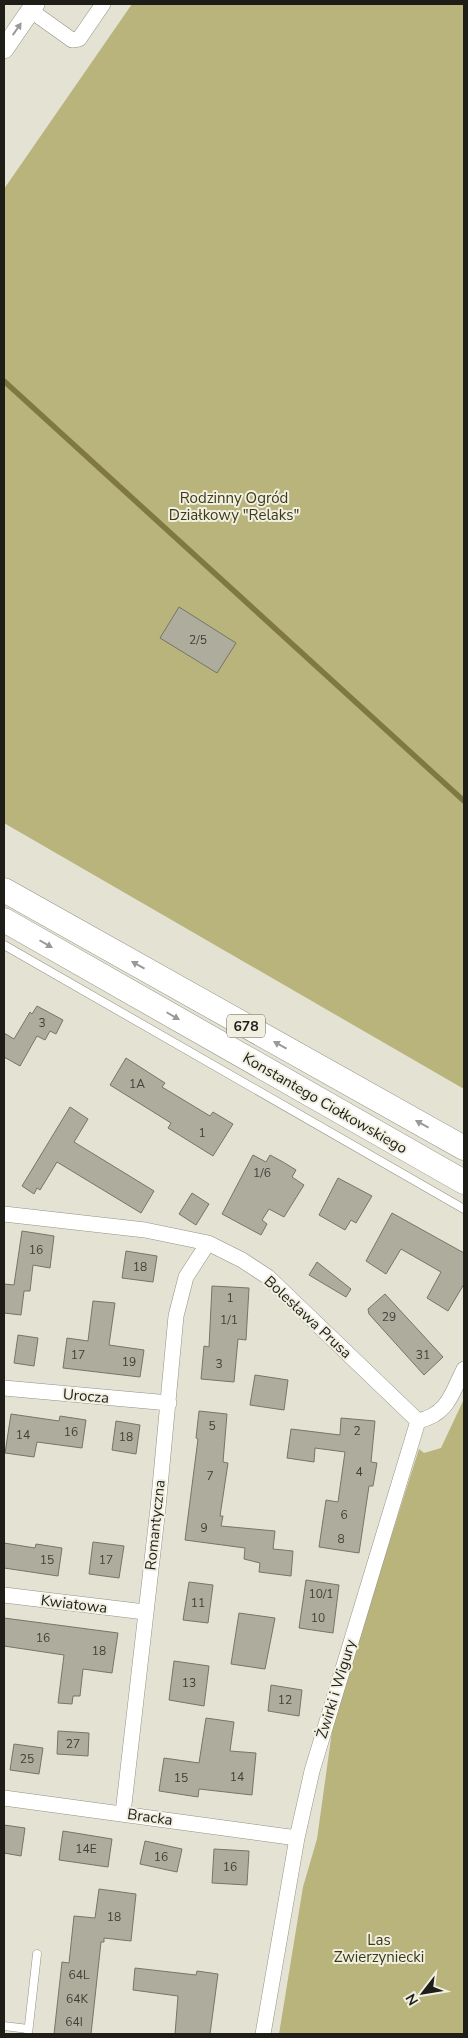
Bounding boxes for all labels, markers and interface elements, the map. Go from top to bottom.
one-way arrow [12,23,22,36]
park label: Rodzinny Ogród Działkowy "Relaks" [169,488,299,525]
house number: 2/5 [189,632,207,648]
one-way arrow [40,939,53,948]
one-way arrow [131,961,145,970]
one-way arrow [166,1011,180,1020]
road number: 678 [227,1014,265,1038]
house number: 3 [38,1015,46,1031]
one-way arrow [273,1040,286,1049]
street label: Konstantego Ciołkowskiego [239,1048,411,1158]
house number: 1A [129,1076,145,1092]
one-way arrow [414,1120,429,1128]
house number: 1 [198,1125,206,1141]
house number: 1/6 [253,1165,271,1181]
house number: 16 [29,1242,43,1258]
house number: 18 [133,1259,147,1275]
street label: Bolesława Prusa [260,1271,356,1363]
house number: 1 [226,1290,234,1306]
house number: 29 [382,1309,396,1325]
house number: 1/1 [220,1312,238,1328]
house number: 17 [71,1347,85,1363]
house number: 31 [416,1347,430,1363]
house number: 19 [122,1354,136,1370]
house number: 3 [215,1356,223,1372]
street label: Urocza [62,1384,110,1408]
house number: 5 [208,1418,216,1434]
house number: 2 [353,1423,361,1439]
house number: 16 [64,1424,78,1440]
house number: 14 [16,1427,30,1443]
house number: 18 [119,1429,133,1445]
house number: 4 [355,1464,363,1480]
house number: 7 [206,1468,214,1484]
street label: Romantyczna [140,1479,170,1571]
house number: 6 [340,1507,348,1523]
house number: 9 [200,1520,208,1536]
house number: 8 [337,1531,345,1547]
house number: 15 [40,1552,54,1568]
house number: 17 [99,1552,113,1568]
house number: 10/1 [309,1586,334,1602]
street label: Kwiatowa [40,1590,108,1618]
house number: 11 [191,1595,205,1611]
house number: 10 [311,1610,325,1626]
house number: 16 [36,1630,50,1646]
street label: Żwirki i Wigury [311,1637,361,1741]
house number: 18 [92,1643,106,1659]
house number: 13 [182,1675,196,1691]
house number: 12 [278,1692,292,1708]
house number: 27 [66,1736,80,1752]
house number: 25 [20,1751,34,1767]
house number: 14 [230,1769,244,1785]
house number: 15 [174,1770,188,1786]
street label: Bracka [126,1804,174,1830]
house number: 14E [75,1841,97,1857]
house number: 16 [154,1849,168,1865]
house number: 16 [223,1859,237,1875]
house number: 18 [107,1909,121,1925]
park label: Las Zwierzyniecki [334,1930,424,1967]
house number: 64L [69,1967,90,1983]
north arrow [398,1968,448,2018]
text: N [401,1990,423,2009]
house number: 64K [66,1991,88,2007]
house number: 64I [65,2014,83,2030]

